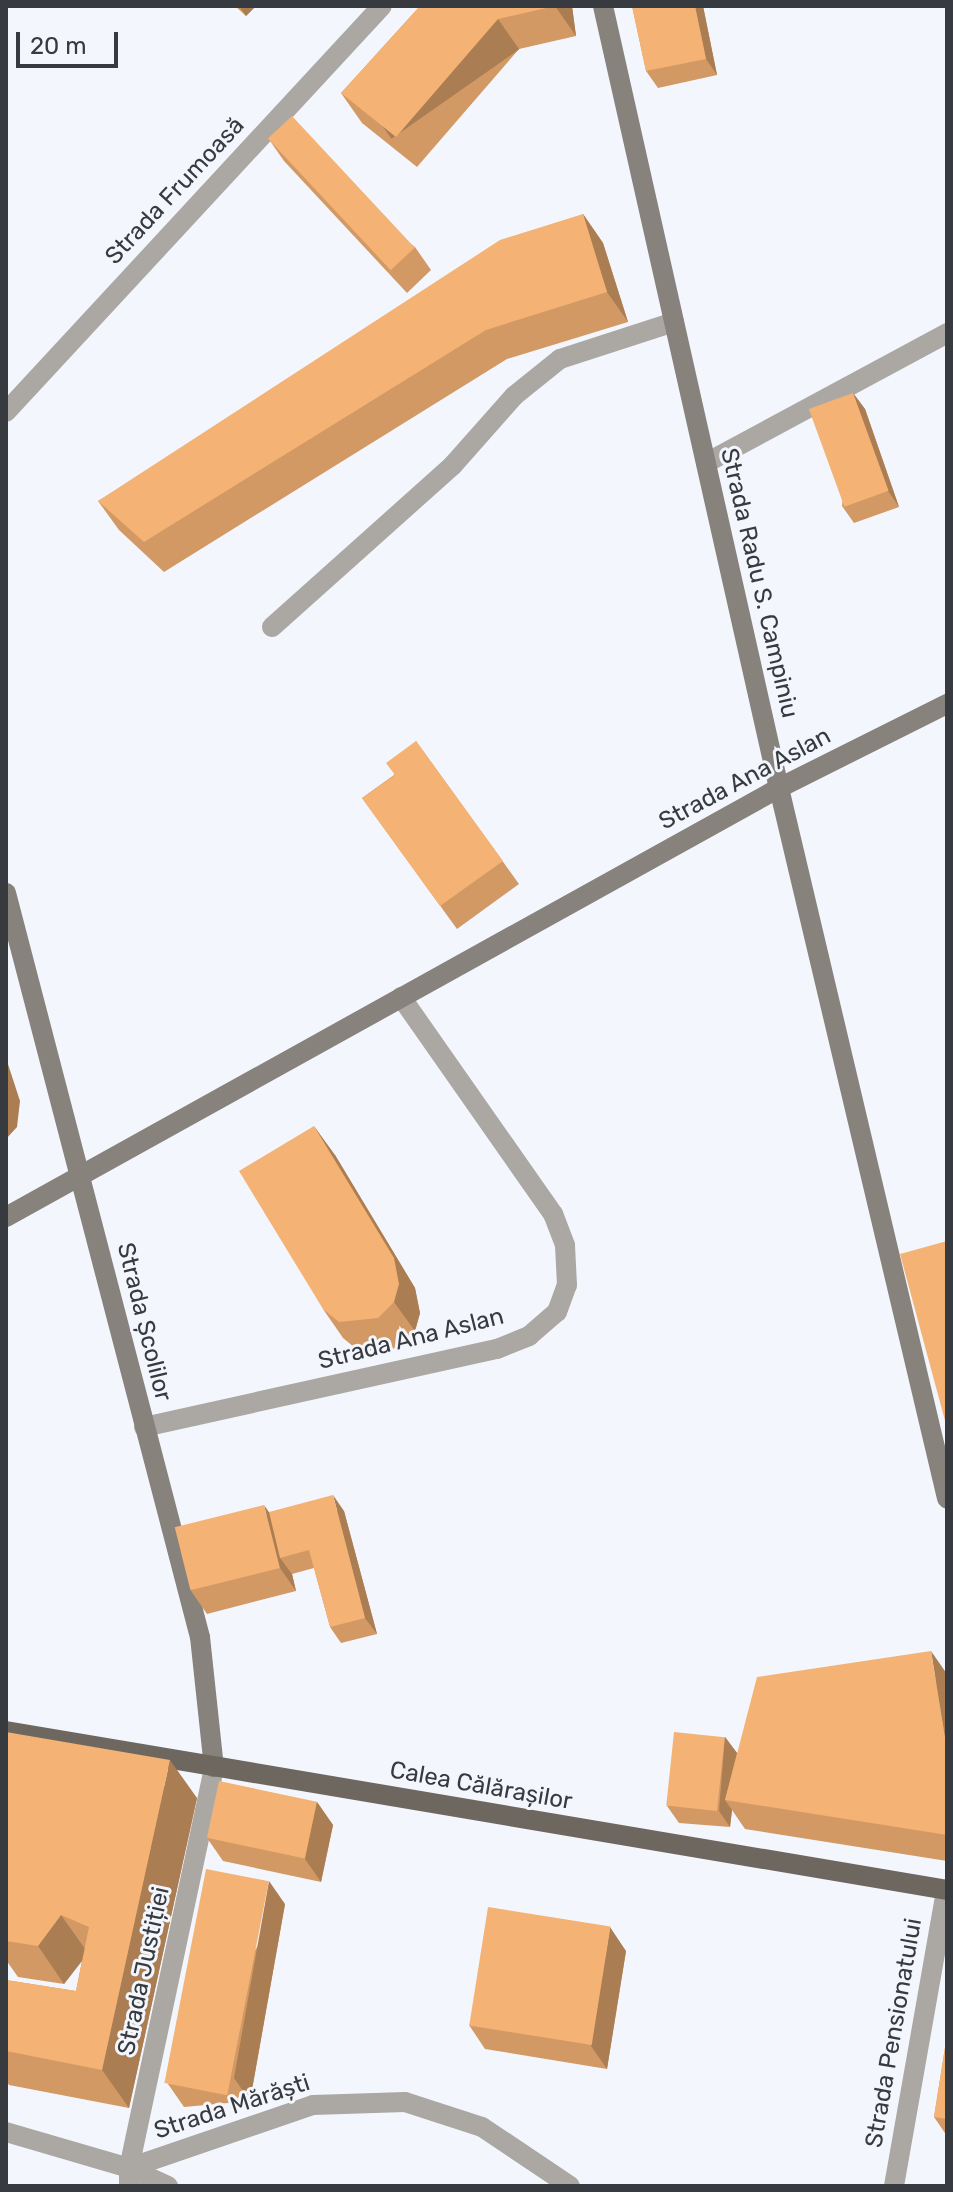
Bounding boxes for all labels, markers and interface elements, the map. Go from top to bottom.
scale bar [20,16,122,66]
text: 20 m [30,32,87,60]
street label: Strada Frumoasă [99,111,251,271]
street label: Strada Radu S. Campiniu [714,445,804,721]
street label: Strada Ana Aslan [654,721,836,837]
street label: Strada Școlilor [110,1240,178,1404]
street label: Strada Ana Aslan [315,1302,507,1376]
street label: Calea Călărașilor [387,1756,575,1816]
street label: Strada Justiției [112,1884,176,2058]
street label: Strada Pensionatului [860,1916,928,2150]
street label: Strada Mărăști [151,2068,313,2146]

